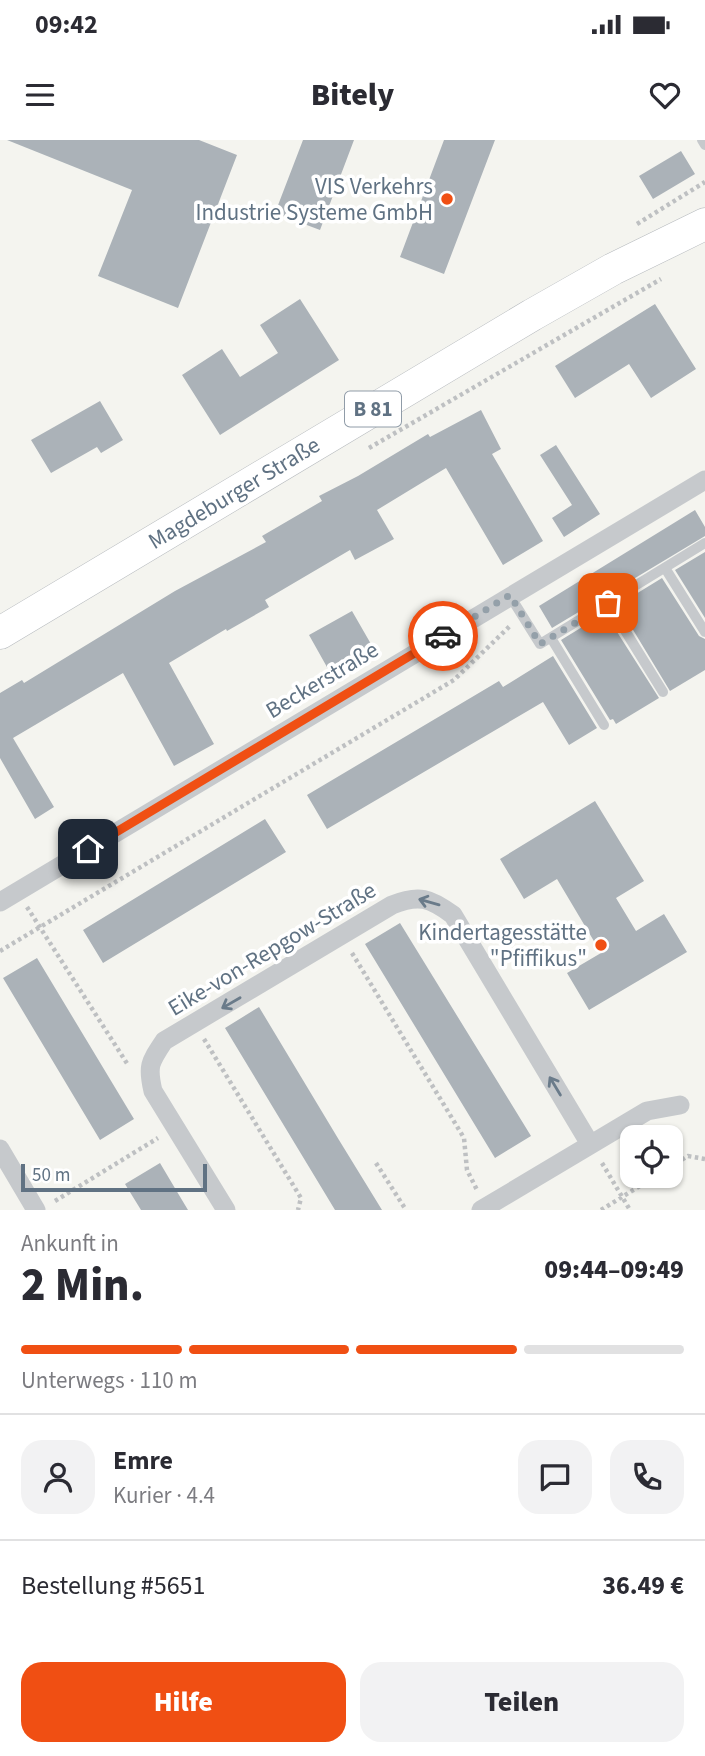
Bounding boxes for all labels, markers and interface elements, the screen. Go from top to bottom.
text: 09:42 [35,6,98,43]
text: Bitely [311,72,394,118]
icon: menu [21,76,59,114]
icon: heart [646,76,684,114]
place label: VIS Verkehrs Industrie Systeme GmbH [195,170,433,229]
marker: VIS Verkehrs Industrie Systeme GmbH [439,191,455,207]
road number: B 81 [345,392,401,426]
street label: Magdeburger Straße [142,429,326,557]
pin [578,573,638,633]
icon: bag [589,584,627,622]
courier [408,601,478,671]
icon: car [424,617,462,655]
street label: Beckerstraße [259,633,385,727]
pin [58,819,118,879]
icon: home [69,830,107,868]
street label: Eike-von-Repgow-Straße [162,874,382,1024]
one-way arrow [418,894,440,907]
place label: Kindertagesstätte "Pfiffikus" [418,916,587,975]
marker: Kindertagesstätte "Pfiffikus" [593,937,609,953]
one-way arrow [221,996,241,1010]
one-way arrow [548,1076,562,1096]
map controls [620,1125,683,1188]
button: locate [620,1125,683,1188]
scale bar [21,1161,206,1193]
text: 50 m [32,1162,70,1189]
text: Ankunft in [21,1227,119,1260]
text: 09:44–09:49 [544,1251,684,1288]
text: 2 Min. [21,1253,144,1318]
text: Unterwegs · 110 m [21,1364,197,1397]
button: person [21,1440,95,1514]
button: chat [518,1440,592,1514]
button: phone [610,1440,684,1514]
text: Emre [113,1442,173,1479]
text: Kurier · 4.4 [113,1479,215,1512]
text: Bestellung #5651 [21,1567,205,1604]
text: 36.49 € [602,1567,684,1604]
button: Hilfe [21,1662,346,1742]
button: Teilen [360,1662,684,1742]

